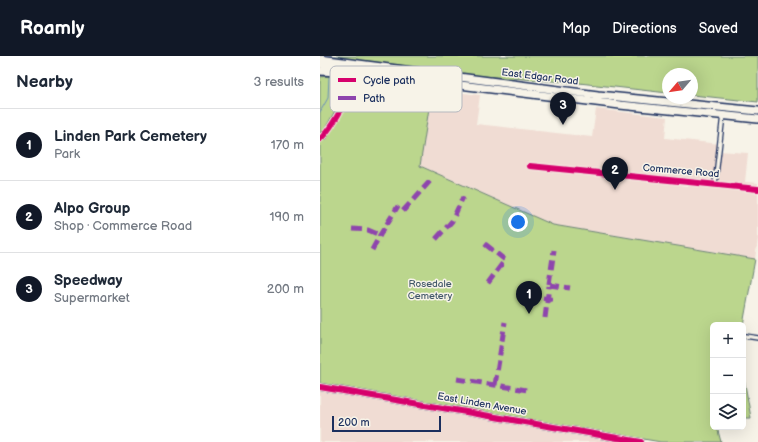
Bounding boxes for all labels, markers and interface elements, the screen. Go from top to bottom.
text: Roamly [20,17,84,40]
text: Map [562,20,590,37]
text: Directions [612,20,677,37]
text: Saved [699,20,738,37]
legend [330,66,462,112]
street label: East Edgar Road [501,66,579,88]
north arrow [662,68,698,104]
text: Nearby [16,72,73,92]
text: 3 results [253,74,304,90]
text: Cycle path [363,74,415,87]
text: Path [363,92,385,105]
pin: 3 [550,92,576,125]
text: Linden Park Cemetery [54,127,207,146]
text: 1 [26,137,32,153]
text: 170 m [271,137,304,153]
text: Park [54,146,80,162]
pin: 2 [602,157,628,190]
street label: Commerce Road [642,162,720,180]
text: Alpo Group [54,199,130,218]
text: 2 [25,209,33,225]
text: 190 m [270,209,304,225]
your location [508,212,528,232]
text: Shop · Commerce Road [54,218,192,234]
text: Speedway [54,271,122,290]
park label: Rosedale Cemetery [408,278,453,302]
text: 3 [25,281,33,297]
text: 200 m [267,281,304,297]
pin: 1 [516,281,542,314]
text: Supermarket [54,290,130,306]
map controls [710,322,746,430]
button: + [710,322,746,358]
button: − [710,358,746,394]
street label: East Linden Avenue [437,390,528,418]
button: layers [710,394,746,430]
scale bar [332,414,441,433]
text: 200 m [338,416,370,429]

